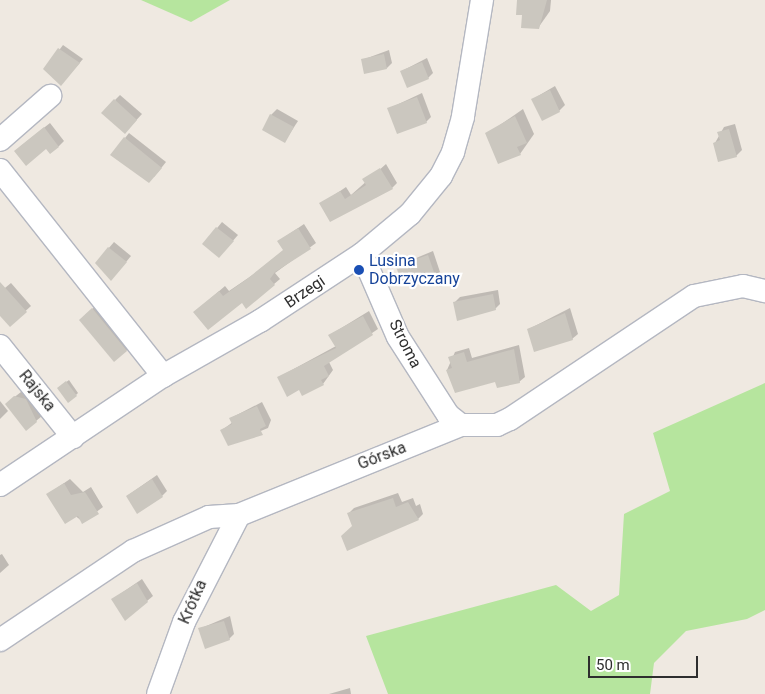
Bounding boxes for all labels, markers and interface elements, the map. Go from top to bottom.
place label: Lusina Dobrzyczany [369,251,460,289]
marker: Lusina Dobrzyczany [353,264,365,276]
street label: Brzegi [281,272,329,312]
street label: Stroma [385,317,425,371]
street label: Rajska [15,367,59,415]
street label: Górska [355,438,409,474]
street label: Krótka [175,577,211,627]
scale bar [590,646,700,678]
text: 50 m [596,656,630,674]

